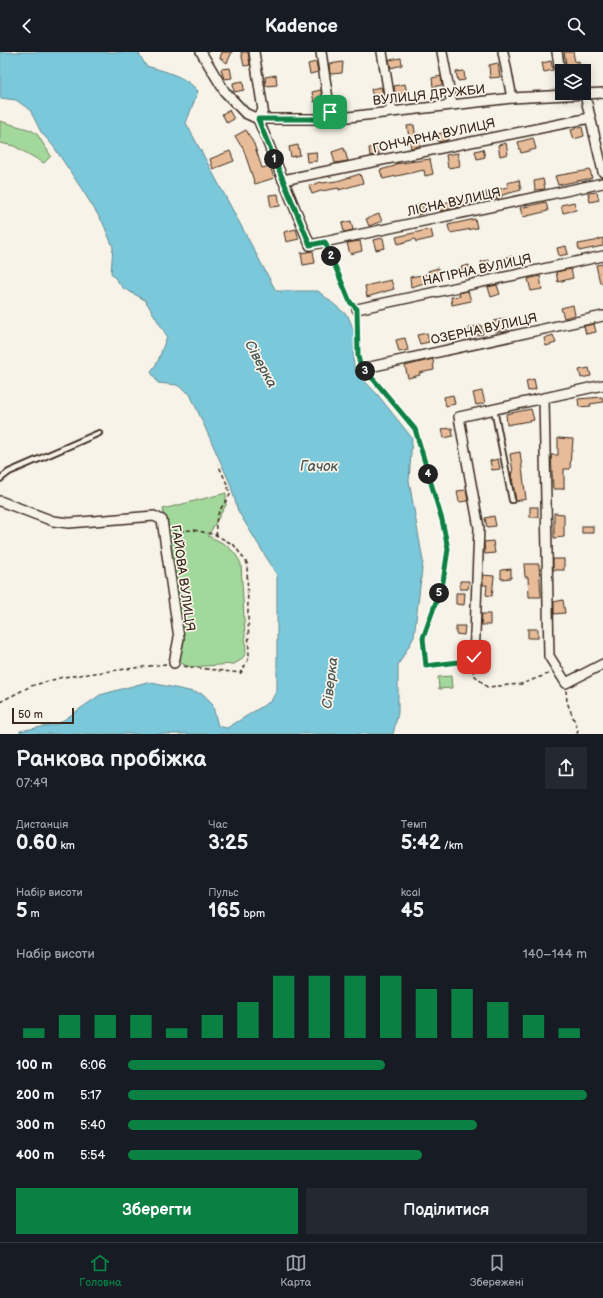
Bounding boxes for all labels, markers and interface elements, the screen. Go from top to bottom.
icon: back [16,15,38,37]
icon: search [565,15,587,37]
text: Kadence [265,16,338,37]
map controls [555,64,591,100]
button: layers [555,64,591,100]
street label: ВУЛИЦЯ ДРУЖБИ [372,81,486,109]
pin [313,95,347,129]
icon: arrive [319,101,341,123]
street label: ГОНЧАРНА ВУЛИЦЯ [371,115,497,157]
pin: 1 [264,149,284,169]
text: 1 [272,152,276,165]
street label: ЛІСНА ВУЛИЦЯ [405,184,502,220]
pin: 2 [321,246,341,266]
text: 2 [328,249,334,262]
street label: НАГІРНА ВУЛИЦЯ [421,251,533,289]
street label: ОЗЕРНА ВУЛИЦЯ [429,310,539,348]
water label: Сіверка [241,337,281,391]
pin: 3 [355,361,375,381]
text: 3 [362,364,368,377]
water label: Гачок [300,458,339,475]
pin: 4 [418,464,438,484]
text: 4 [425,467,431,480]
street label: ГАЙОВА ВУЛИЦЯ [168,524,198,632]
pin: 5 [429,583,449,603]
text: 5 [436,586,442,599]
pin [457,640,491,674]
icon: check [463,646,485,668]
water label: Сіверка [318,656,342,710]
scale bar [12,706,74,725]
text: 50 m [18,708,43,721]
text: Ранкова пробіжка [16,746,206,773]
button: share [545,747,587,789]
text: 07:49 [16,775,48,791]
text: Дистанція [16,818,68,831]
text: Час [208,818,228,831]
text: Темп [401,818,427,831]
text: 0.60 [16,831,57,855]
text: 3:25 [208,831,248,855]
text: 5:42 [401,831,441,855]
text: km [57,839,75,852]
text: /km [441,839,463,852]
text: Набір висоти [16,886,83,899]
text: Пульс [208,886,239,899]
text: kcal [401,886,420,899]
text: 5 [16,899,28,923]
text: 165 [208,899,240,923]
text: 45 [401,899,424,923]
text: m [28,907,40,920]
text: bpm [240,907,265,920]
text: Набір висоти [16,946,95,962]
text: 140–144 m [523,946,587,962]
text: 100 m [16,1057,52,1073]
text: 6:06 [80,1057,106,1073]
text: 200 m [16,1087,54,1103]
text: 5:17 [80,1087,102,1103]
text: 300 m [16,1117,54,1133]
text: 5:40 [80,1117,106,1133]
text: 400 m [16,1147,54,1163]
text: 5:54 [80,1147,105,1163]
button: Зберегти [16,1188,298,1234]
button: Поділитися [306,1188,587,1234]
tab: Головна [79,1252,122,1289]
tab: Карта [280,1252,311,1289]
tab: Збережені [470,1252,524,1289]

